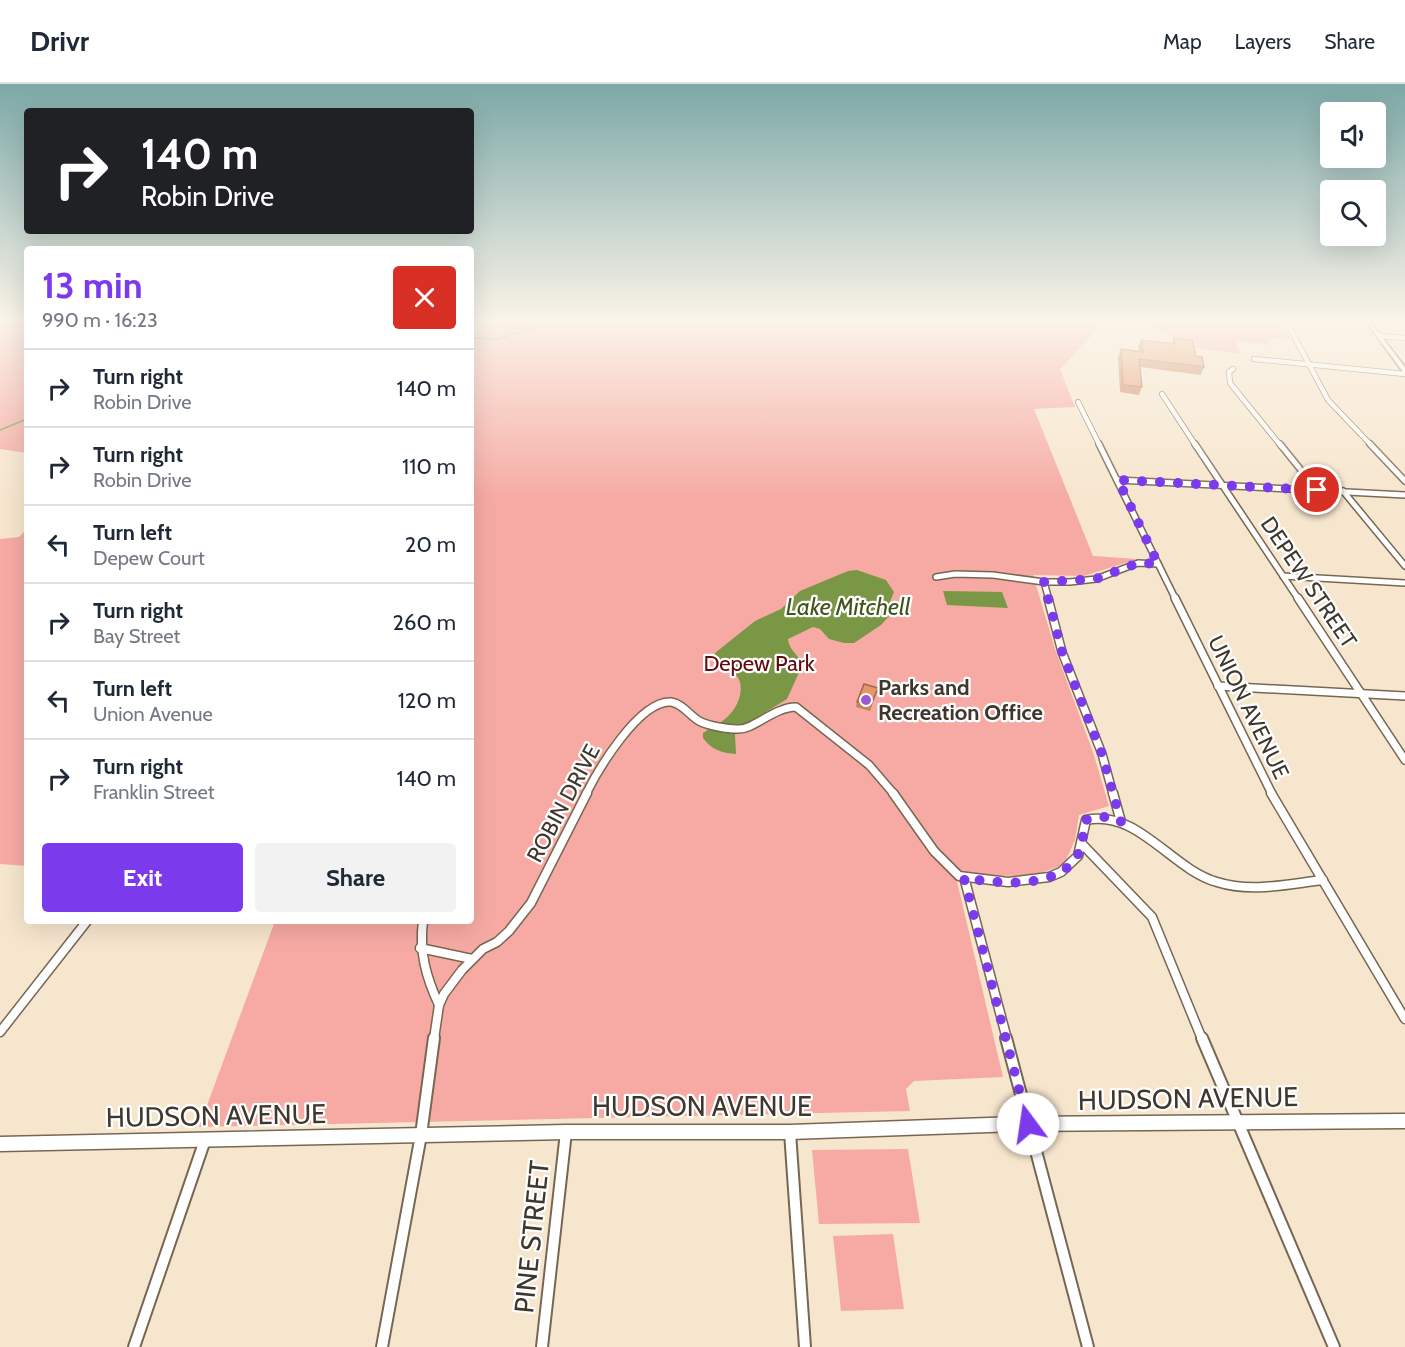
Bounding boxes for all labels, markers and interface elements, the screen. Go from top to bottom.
text: Drivr [30,24,89,58]
text: Map [1163,29,1202,54]
text: Layers [1235,29,1291,54]
text: Share [1324,29,1375,54]
map controls [1320,102,1386,246]
button: sound [1320,102,1386,168]
text: 140 m [141,128,258,180]
icon: right [42,132,120,210]
text: Robin Drive [141,180,274,213]
button: search [1320,180,1386,246]
text: 13 min [42,263,143,307]
button: close [393,266,456,329]
text: 990 m · 16:23 [42,308,158,332]
text: Turn right [93,363,183,390]
icon: right [42,372,75,405]
text: 140 m [397,375,456,402]
text: Robin Drive [93,390,192,414]
text: Turn right [93,441,183,468]
icon: right [42,450,75,483]
text: 110 m [402,453,456,480]
pin [1291,464,1342,515]
text: Robin Drive [93,468,192,492]
icon: arrive [1300,473,1333,506]
street label: DEPEW STREET [1255,511,1363,653]
text: Turn left [93,519,172,546]
icon: left [42,528,75,561]
text: 20 m [405,531,456,558]
text: Depew Court [93,546,205,570]
water label: Lake Mitchell [786,592,911,621]
text: Turn right [93,597,183,624]
icon: right [42,606,75,639]
text: 260 m [392,609,456,636]
text: Bay Street [93,624,180,648]
street label: UNION AVENUE [1202,631,1295,783]
park label: Depew Park [703,650,815,677]
place label: Parks and Recreation Office [878,674,1043,726]
text: Turn left [93,675,172,702]
icon: left [42,684,75,717]
text: 120 m [398,687,456,714]
marker: Parks and Recreation Office [859,693,873,707]
text: Union Avenue [93,702,213,726]
street label: ROBIN DRIVE [521,740,606,867]
text: Turn right [93,753,183,780]
icon: right [42,762,75,795]
text: 140 m [397,765,456,792]
text: Franklin Street [93,780,215,804]
button: Exit [42,843,243,912]
button: Share [255,843,456,912]
street label: HUDSON AVENUE [1078,1080,1298,1117]
street label: HUDSON AVENUE [592,1090,812,1123]
position arrow [996,1092,1060,1156]
street label: HUDSON AVENUE [106,1097,326,1134]
street label: PINE STREET [507,1159,556,1315]

